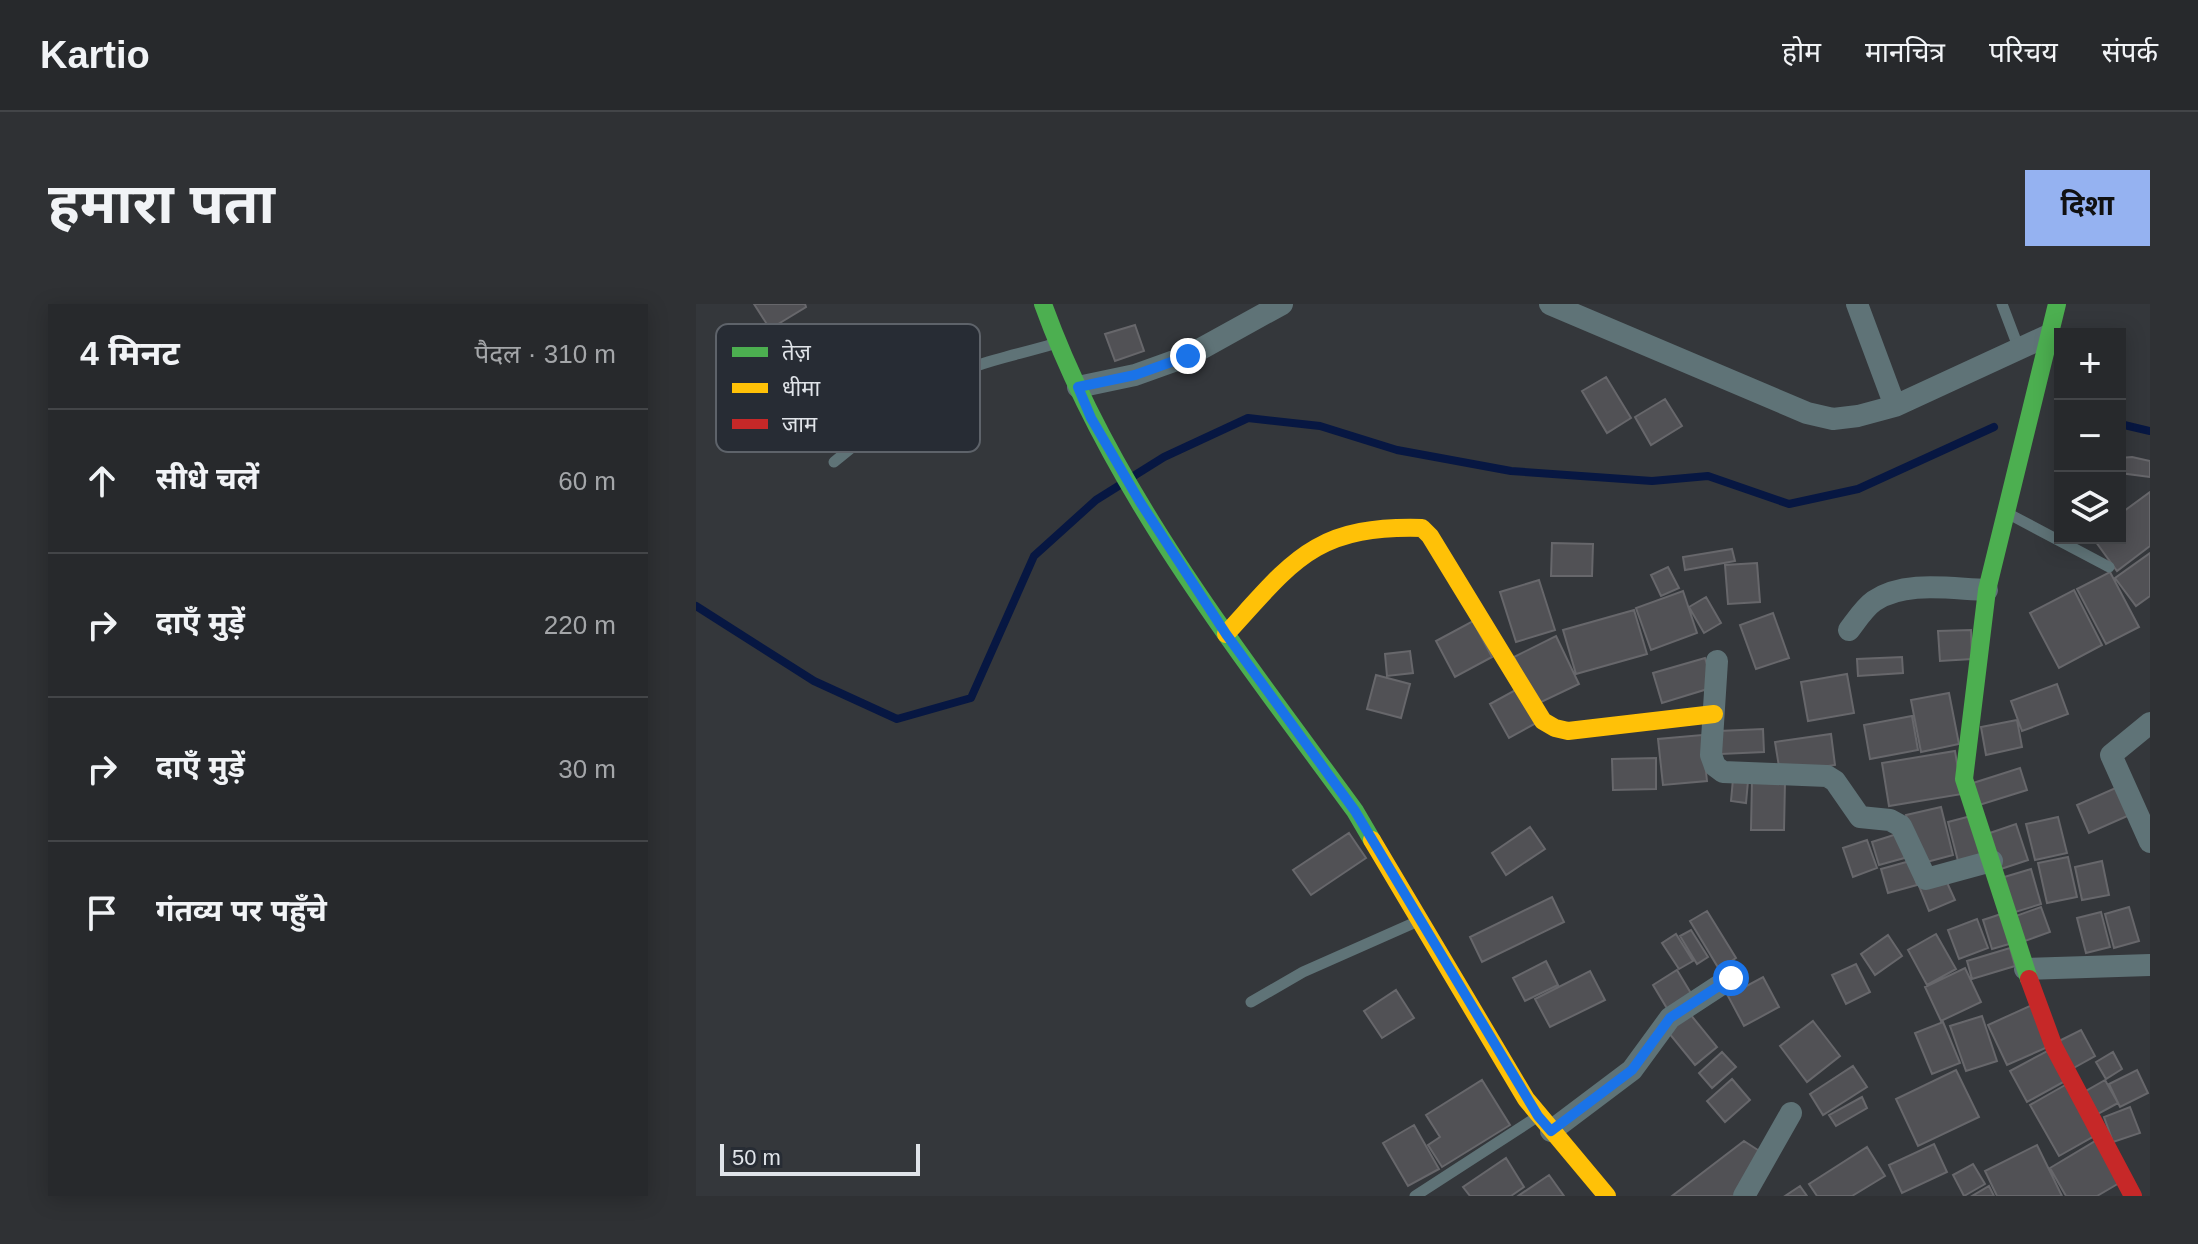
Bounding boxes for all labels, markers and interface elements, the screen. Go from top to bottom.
text: Kartio [40,34,150,76]
text: होम [1782,37,1821,68]
text: मानचित्र [1865,37,1945,68]
text: परिचय [1989,37,2058,68]
text: संपर्क [2102,37,2158,68]
button: दिशा [2025,170,2150,246]
text: हमारा पता [48,172,275,235]
legend [716,324,980,452]
map controls [2054,328,2126,544]
button: + [2054,328,2126,400]
text: 4 मिनट [80,334,180,372]
route end [1170,338,1206,374]
text: पैदल · 310 m [474,339,616,369]
text: तेज़ [782,339,812,365]
text: धीमा [782,376,820,401]
button: − [2054,400,2126,472]
text: जाम [782,412,818,437]
icon: ahead [80,459,124,503]
text: सीधे चलें [156,462,259,495]
text: 60 m [558,466,616,496]
button: layers [2054,472,2126,544]
icon: right [80,603,124,647]
text: दाएँ मुड़ें [156,606,245,639]
text: 220 m [544,610,616,640]
icon: right [80,747,124,791]
text: दाएँ मुड़ें [156,750,245,783]
text: 30 m [558,754,616,784]
icon: arrive [80,891,124,935]
text: गंतव्य पर पहुँचे [156,894,327,927]
route start [1713,960,1749,996]
scale bar [720,1140,920,1176]
text: 50 m [732,1145,781,1170]

